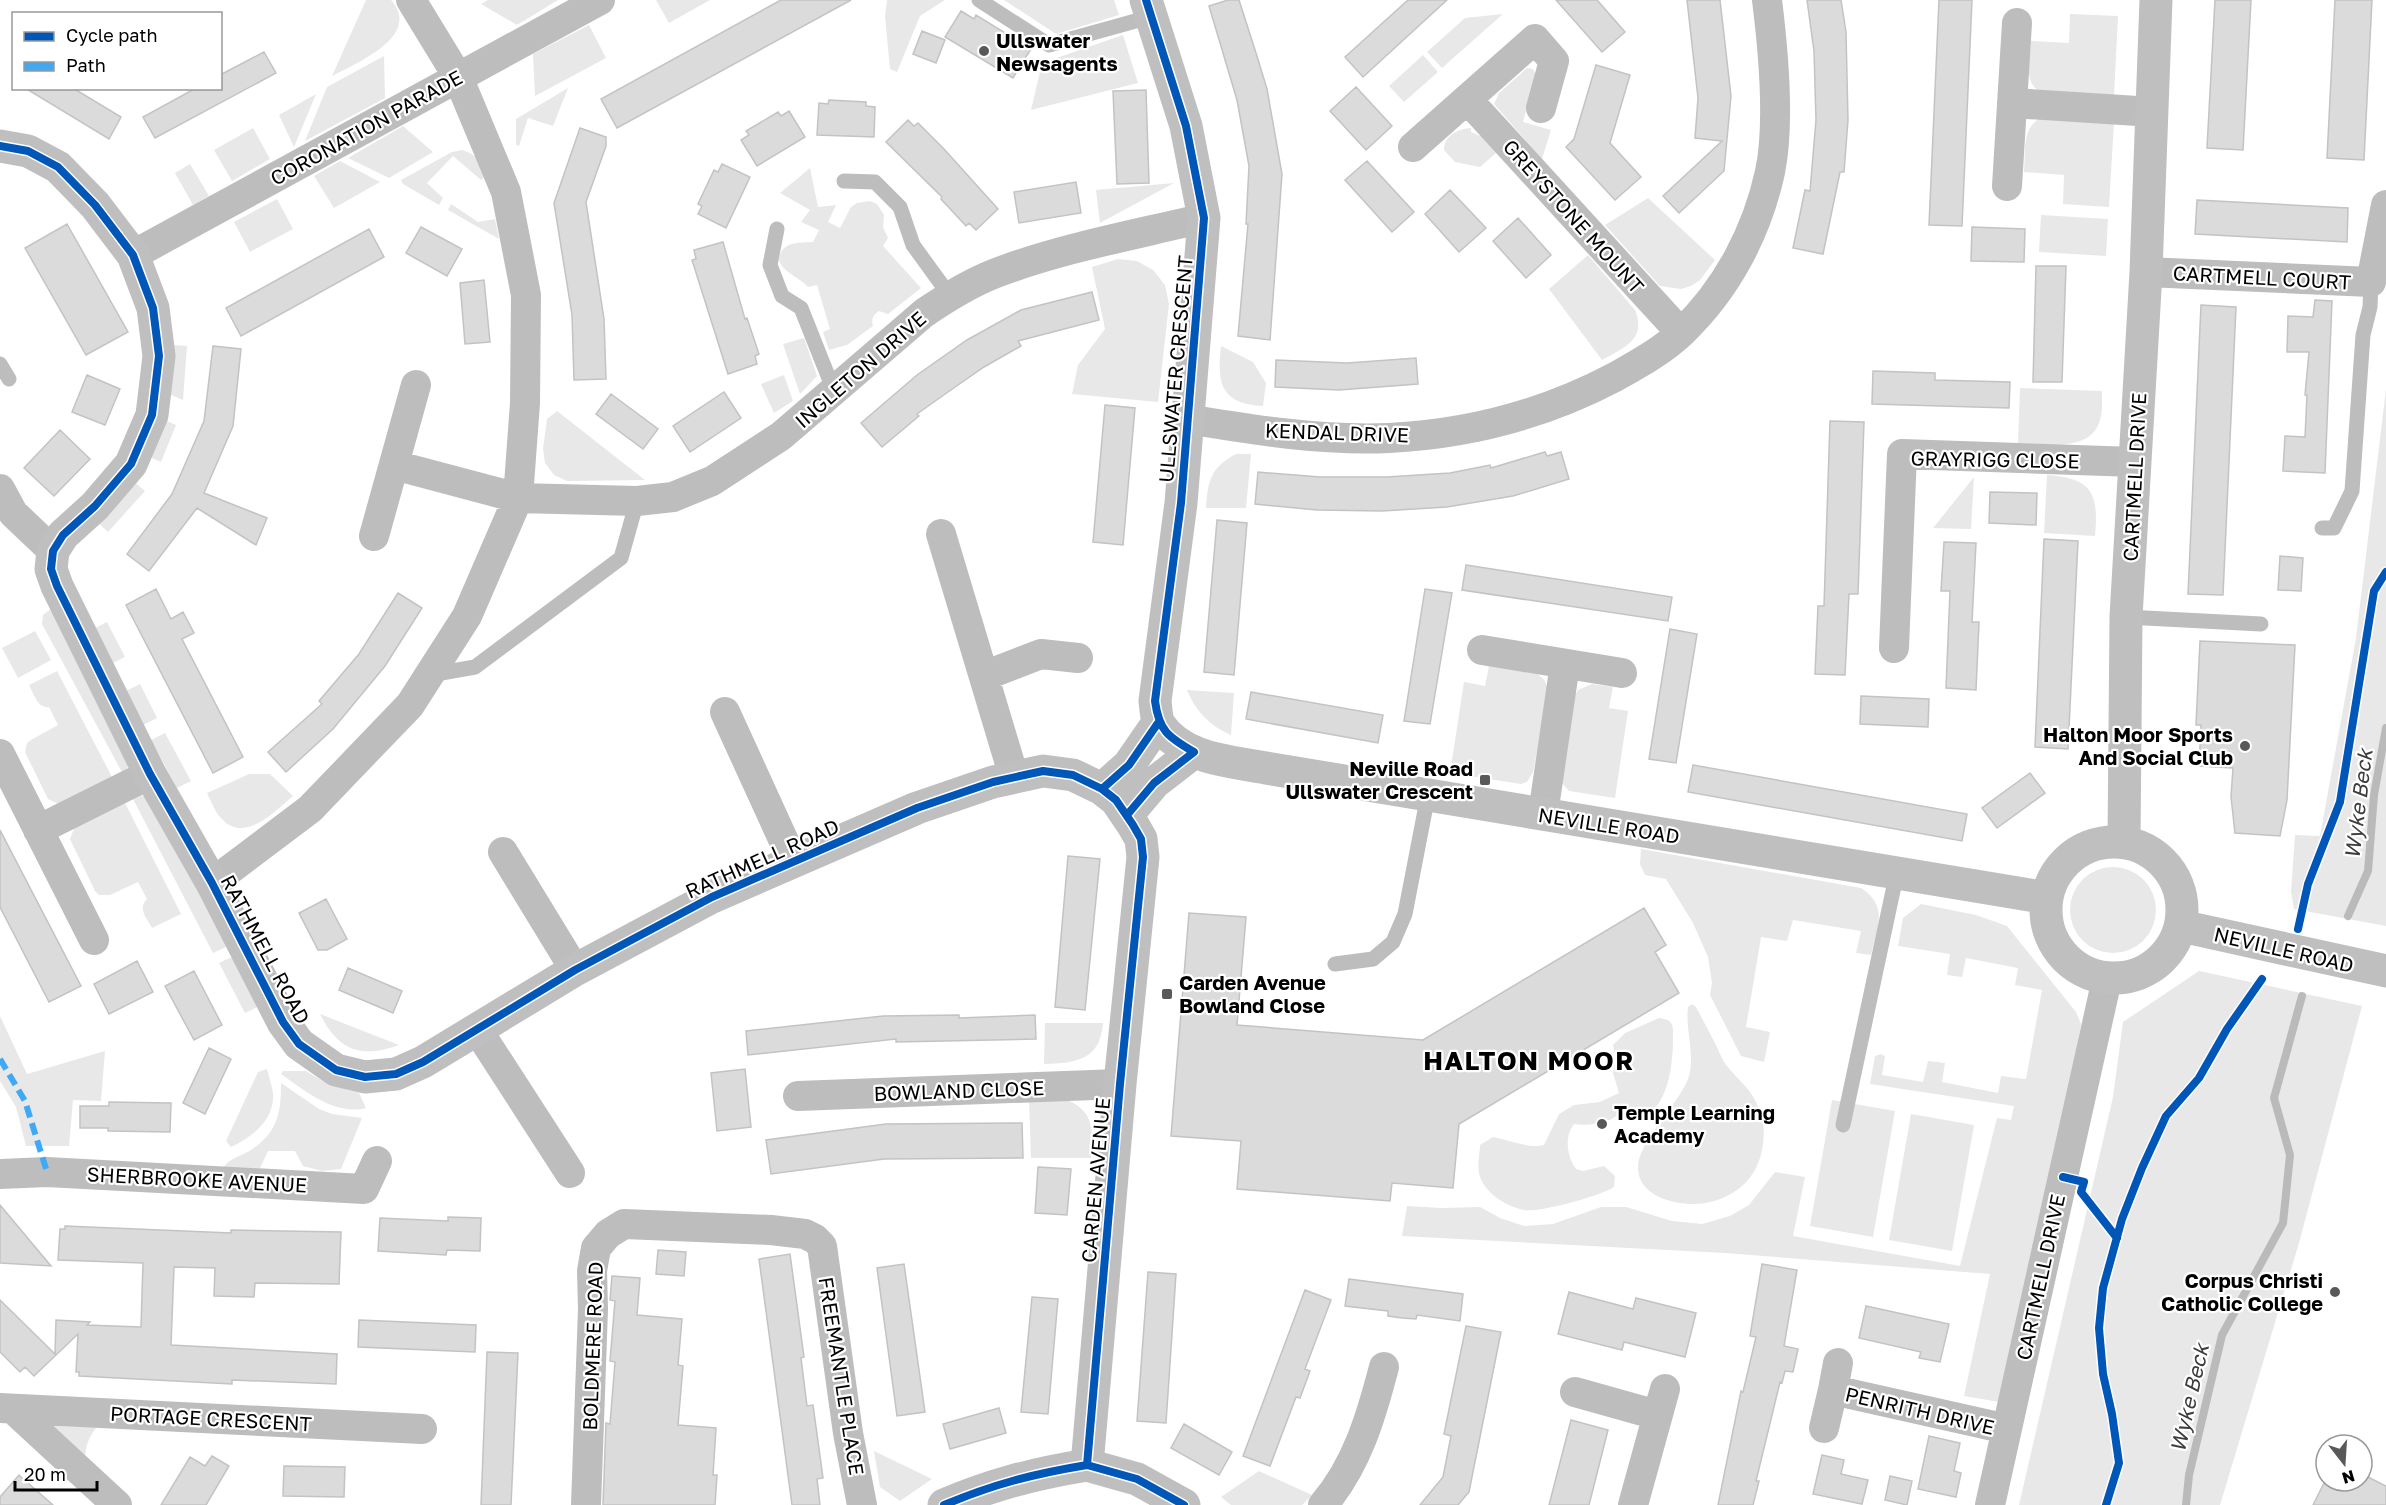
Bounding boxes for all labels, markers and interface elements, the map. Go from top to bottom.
legend [12,12,222,90]
text: Cycle path [66,24,158,46]
place label: Ullswater Newsagents [996,28,1118,75]
marker: Ullswater Newsagents [977,44,991,58]
text: Path [66,54,106,76]
street label: CORONATION PARADE [266,64,466,190]
street label: GREYSTONE MOUNT [1499,134,1649,298]
street label: ULLSWATER CRESCENT [1153,254,1197,484]
street label: CARTMELL COURT [2172,260,2352,294]
street label: INGLETON DRIVE [790,306,930,432]
street label: CARTMELL DRIVE [2118,392,2150,562]
street label: KENDAL DRIVE [1265,417,1409,447]
street label: GRAYRIGG CLOSE [1910,446,2080,472]
place label: Halton Moor Sports And Social Club [2043,722,2233,769]
marker: Halton Moor Sports And Social Club [2238,739,2252,753]
water label: Wyke Beck [2338,746,2378,860]
place label: Neville Road Ullswater Crescent [1286,756,1473,803]
marker: Neville Road Ullswater Crescent [1478,773,1492,787]
street label: NEVILLE ROAD [1537,802,1681,848]
street label: RATHMELL ROAD [681,813,843,903]
street label: RATHMELL ROAD [217,870,315,1028]
street label: NEVILLE ROAD [2212,921,2356,977]
place label: Carden Avenue Bowland Close [1179,970,1326,1017]
marker: Carden Avenue Bowland Close [1160,987,1174,1001]
district label: HALTON MOOR [1423,1045,1635,1076]
street label: BOWLAND CLOSE [873,1075,1045,1105]
street label: CARDEN AVENUE [1076,1096,1114,1264]
place label: Temple Learning Academy [1614,1100,1775,1147]
marker: Temple Learning Academy [1595,1117,1609,1131]
street label: SHERBROOKE AVENUE [86,1161,308,1197]
street label: CARTMELL DRIVE [2011,1192,2069,1362]
street label: BOLDMERE ROAD [577,1261,607,1431]
place label: Corpus Christi Catholic College [2161,1268,2323,1315]
street label: FREEMANTLE PLACE [814,1275,870,1477]
marker: Corpus Christi Catholic College [2328,1285,2342,1299]
water label: Wyke Beck [2164,1339,2215,1455]
street label: PENRITH DRIVE [1843,1381,1997,1439]
street label: PORTAGE CRESCENT [110,1401,312,1435]
north arrow [2314,1433,2374,1493]
scale bar [15,1454,98,1492]
text: 20 m [24,1463,66,1485]
text: N [2340,1466,2357,1489]

